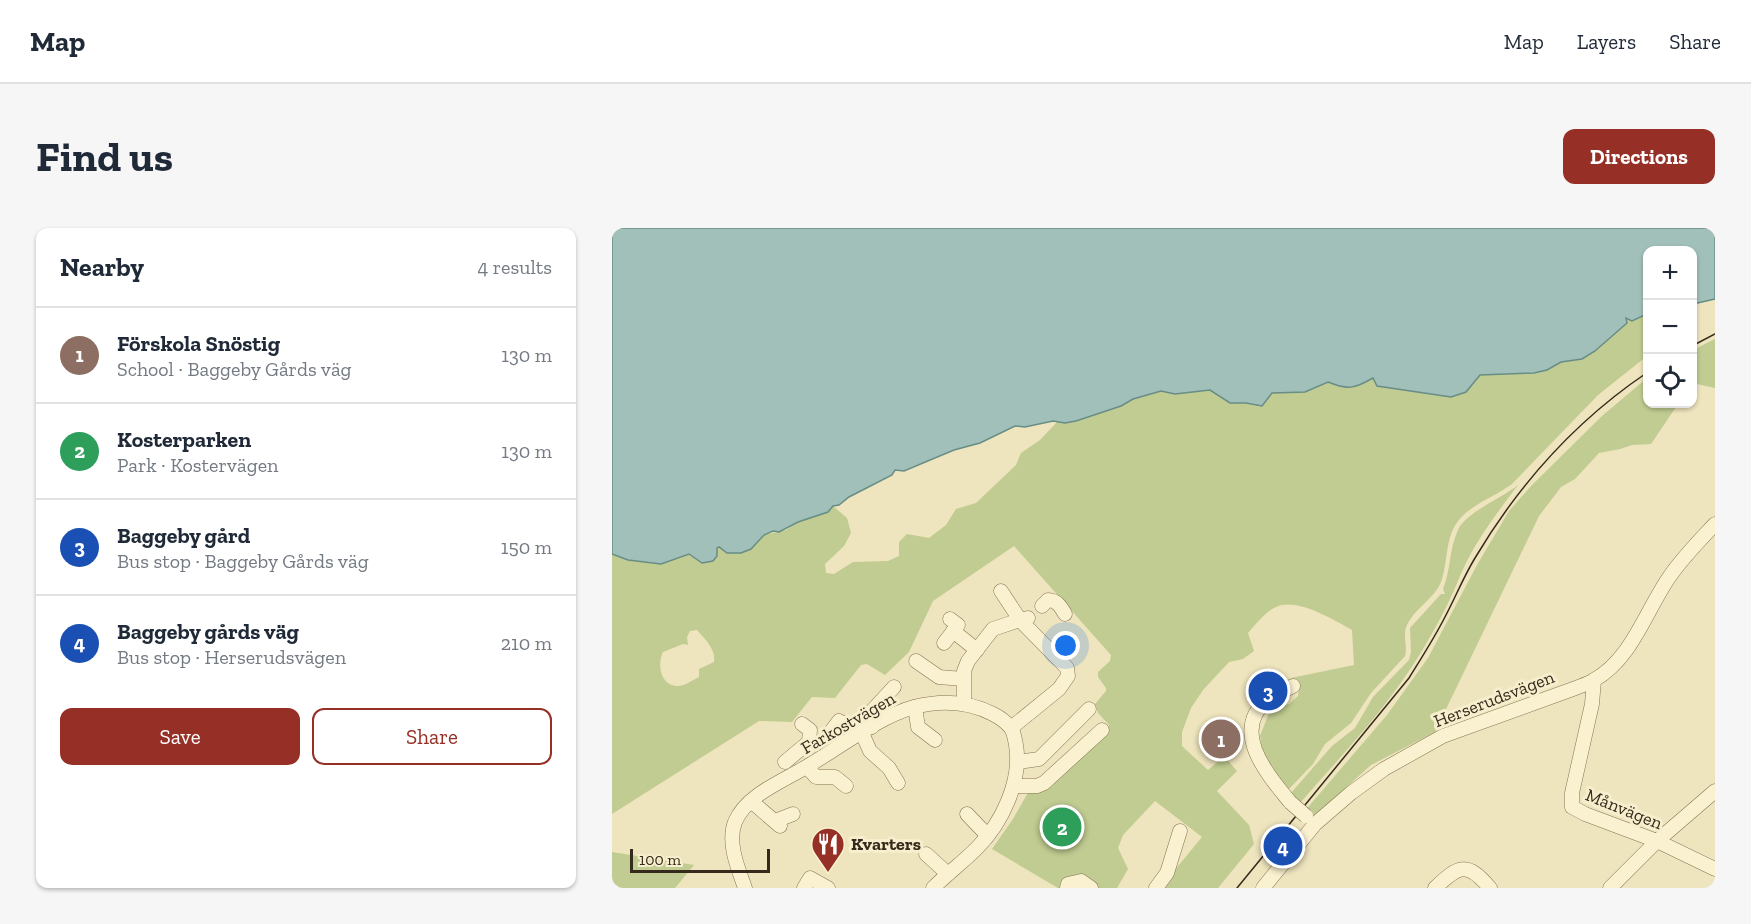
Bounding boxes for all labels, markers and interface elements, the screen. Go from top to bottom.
text: Map [30,25,85,58]
text: Map [1504,29,1544,54]
text: Layers [1577,29,1636,54]
text: Share [1669,29,1721,54]
button: Directions [1563,129,1715,184]
text: Find us [36,131,173,182]
map controls [1643,246,1697,408]
button: + [1643,246,1697,300]
text: Nearby [60,251,144,283]
text: 4 results [477,255,552,279]
button: − [1643,300,1697,354]
text: Förskola Snöstig [117,330,280,357]
text: 1 [75,343,84,367]
text: 130 m [501,343,552,367]
button: locate [1643,354,1697,408]
text: School · Baggeby Gårds väg [117,357,352,381]
text: Kosterparken [117,426,251,453]
text: 2 [74,439,85,463]
text: 130 m [501,439,552,463]
text: Park · Kostervägen [117,453,279,477]
text: Baggeby gård [117,522,250,549]
text: 3 [74,535,85,559]
text: 150 m [501,535,552,559]
text: Bus stop · Baggeby Gårds väg [117,549,369,573]
text: Baggeby gårds väg [117,618,299,645]
text: 4 [74,631,85,655]
text: 210 m [501,631,552,655]
your location [1051,631,1080,660]
text: Bus stop · Herserudsvägen [117,645,346,669]
street label: Herserudsvägen [1431,666,1558,732]
pin: 3 [1248,668,1288,714]
street label: Farkostvägen [797,687,900,759]
button: Save [60,708,300,765]
button: Share [312,708,552,765]
pin: 1 [1202,716,1240,762]
street label: Månvägen [1582,784,1666,835]
pin: 2 [1042,804,1082,850]
pin: 4 [1264,824,1302,868]
restaurant icon: Kvarters [810,826,846,873]
place label: Kvarters [851,833,921,855]
scale bar [630,846,770,874]
text: 100 m [639,850,681,869]

